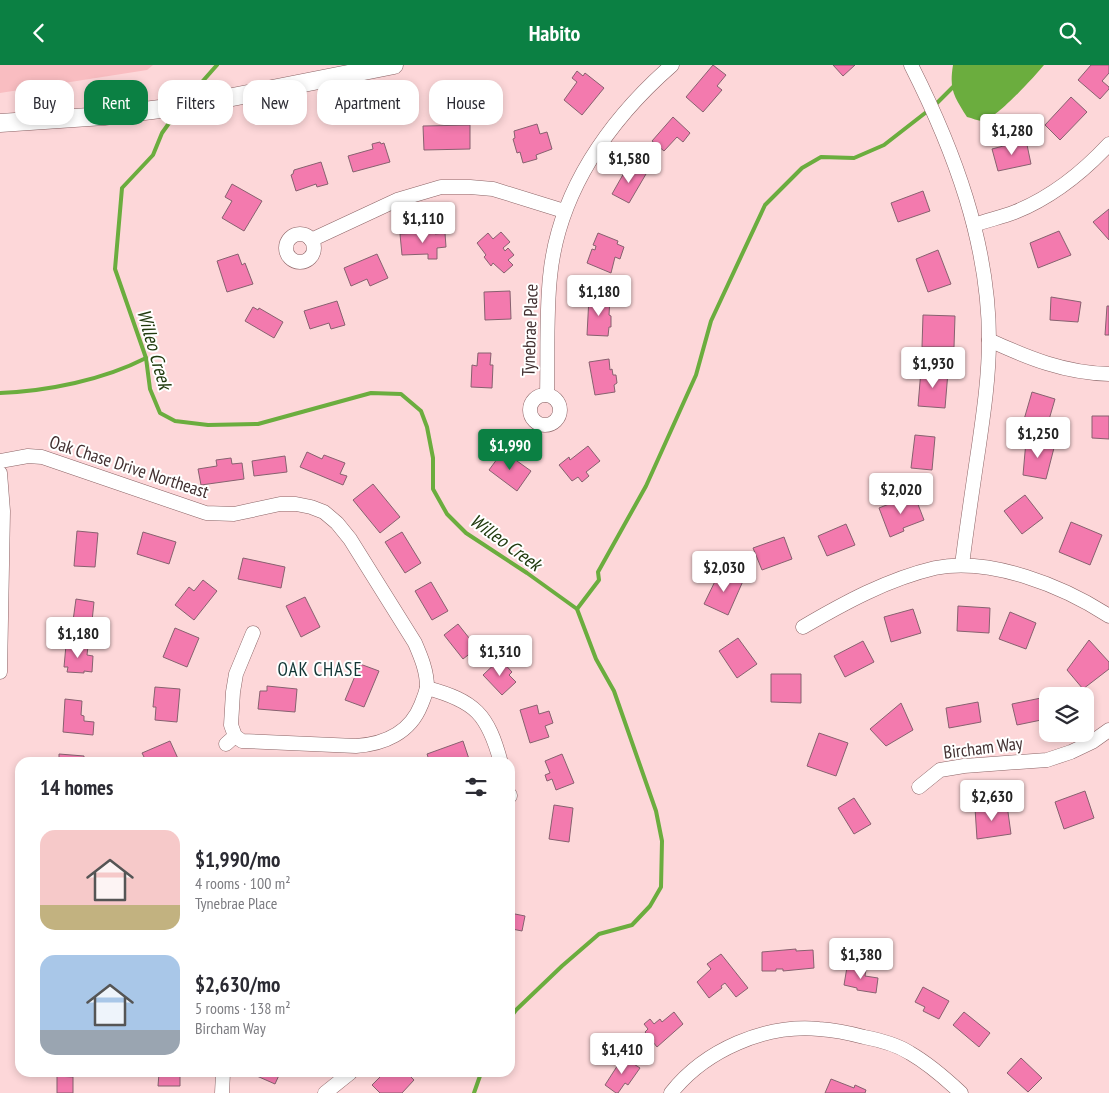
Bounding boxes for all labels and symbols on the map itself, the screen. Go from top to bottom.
pin: $1,280 [971,113,1053,156]
pin: $1,580 [588,141,670,184]
pin: $1,110 [382,201,464,244]
pin: $1,180 [558,275,640,317]
street label: Tynebrae Place [516,283,543,377]
water label: Willeo Creek [132,306,179,394]
pin: $1,930 [892,347,974,389]
pin: $1,250 [997,417,1079,459]
pin: $1,990 [469,429,551,471]
street label: Oak Chase Drive Northeast [47,430,212,503]
pin: $2,020 [860,473,942,515]
water label: Willeo Creek [466,508,548,577]
pin: $2,030 [683,551,765,593]
pin: $1,180 [37,617,119,659]
pin: $1,310 [459,635,541,677]
district label: OAK CHASE [277,657,363,681]
street label: Bircham Way [942,731,1024,764]
pin: $2,630 [951,779,1033,822]
pin: $1,380 [820,937,902,980]
pin: $1,410 [581,1033,663,1075]

